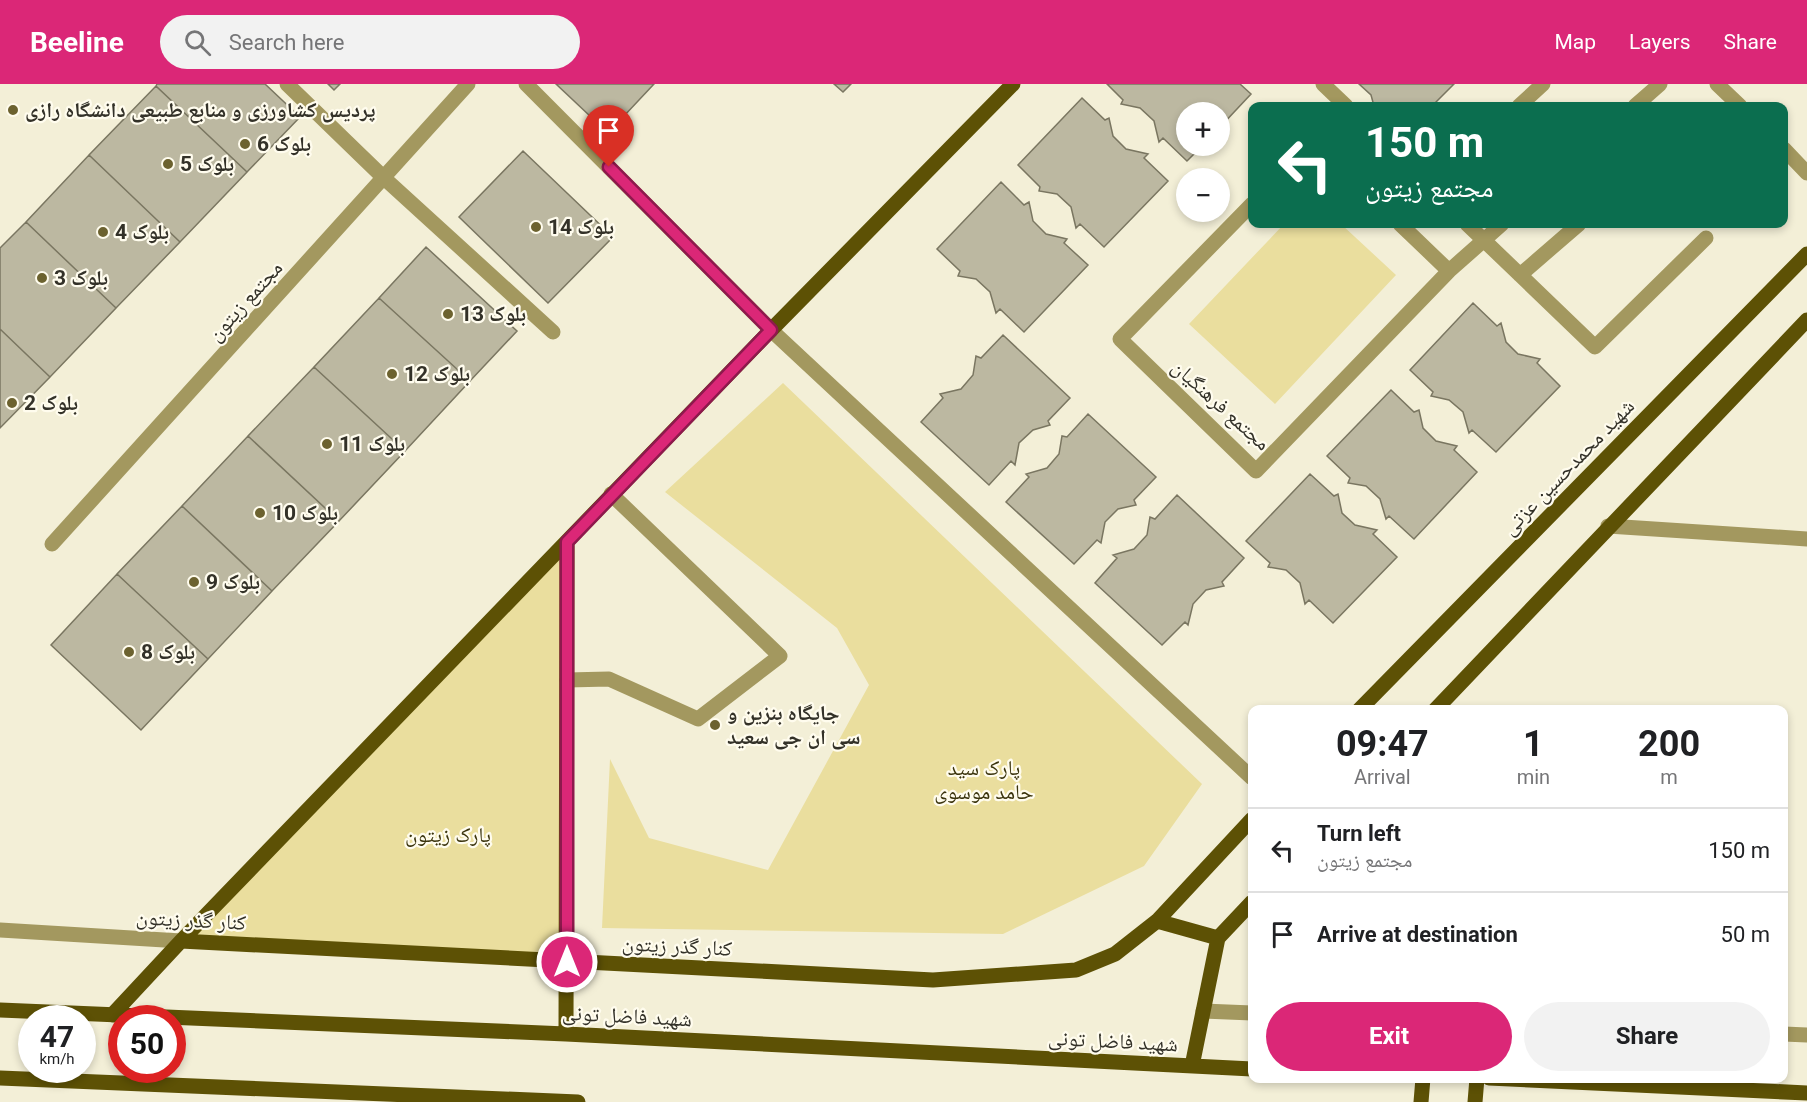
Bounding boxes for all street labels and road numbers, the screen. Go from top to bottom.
street label: مجتمع زیتون [203,256,288,347]
street label: مجتمع فرهنگیان [1166,355,1275,456]
street label: شهید محمدحسین عزتی [1497,394,1640,541]
street label: کنار گذر زیتون [135,905,247,935]
street label: کنار گذر زیتون [621,931,733,961]
street label: شهید فاضل تونی [561,1001,693,1032]
street label: شهید فاضل تونی [1047,1026,1179,1057]

